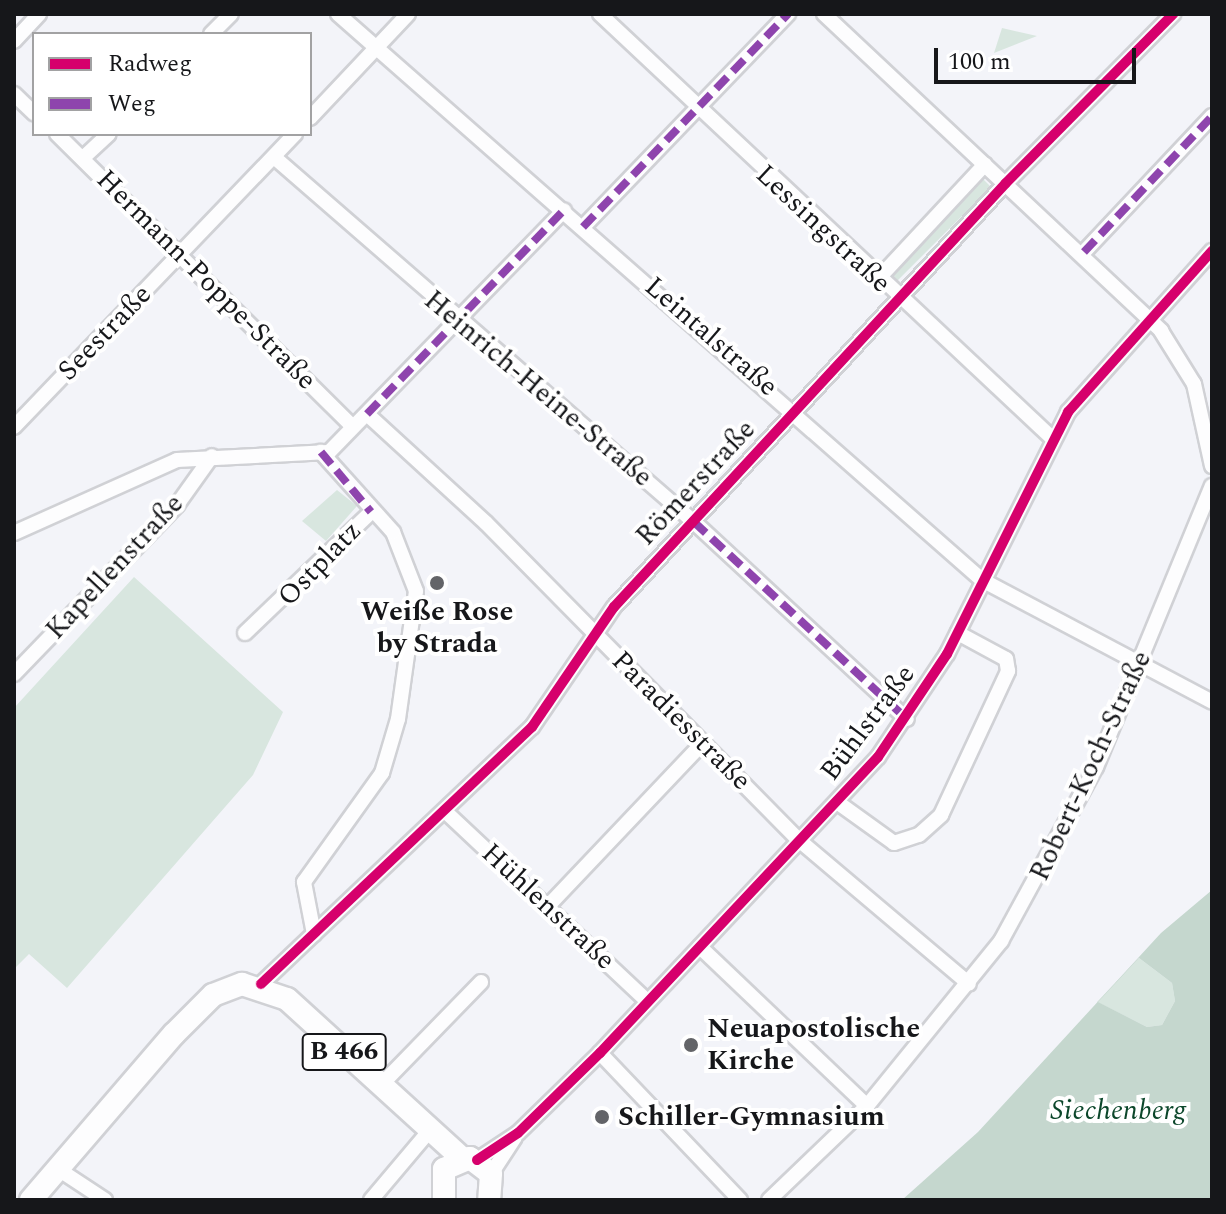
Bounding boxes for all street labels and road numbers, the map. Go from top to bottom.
street label: Lessingstraße [748,158,898,300]
street label: Hermann-Poppe-Straße [89,163,323,397]
street label: Leintalstraße [638,270,784,404]
street label: Seestraße [51,278,159,388]
street label: Heinrich-Heine-Straße [417,284,659,494]
street label: Römerstraße [629,413,763,553]
street label: Kapellenstraße [39,487,191,647]
street label: Ostplatz [271,514,369,614]
street label: Paradiesstraße [604,644,758,798]
street label: Robert-Koch-Straße [1023,646,1159,886]
street label: Bühlstraße [814,659,922,787]
street label: Hühlenstraße [474,837,622,977]
road number: B 466 [300,1030,388,1074]

